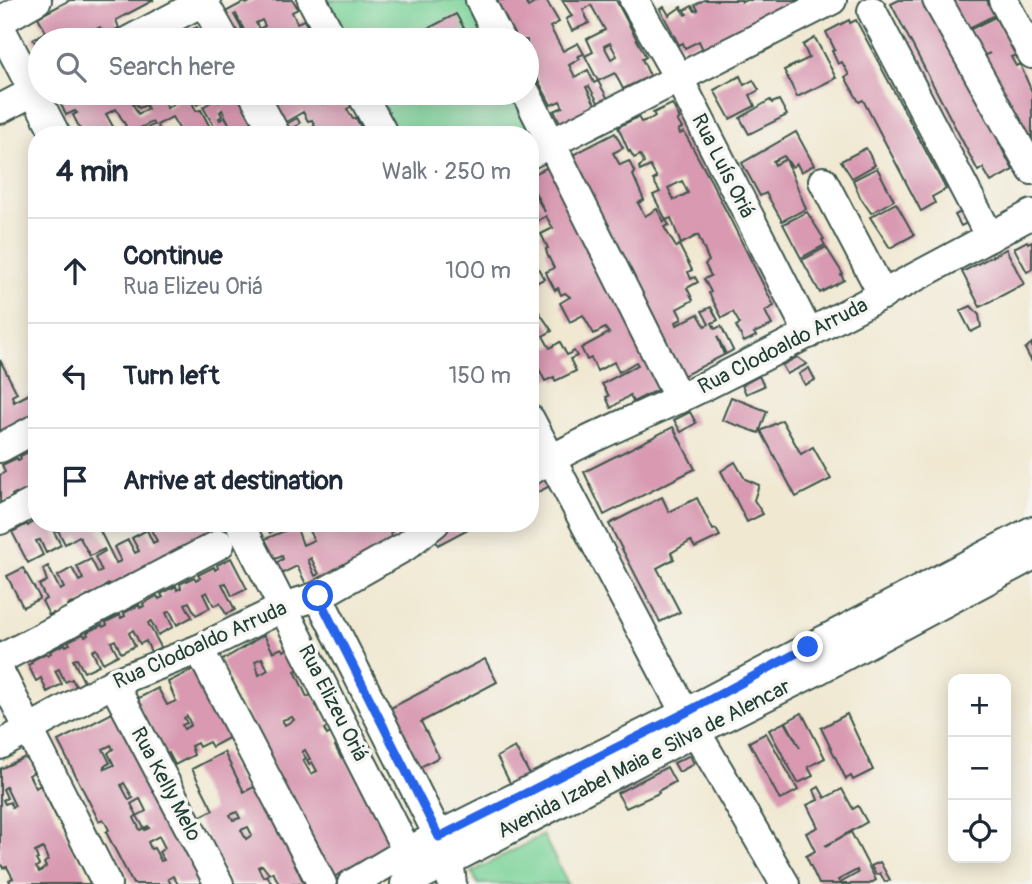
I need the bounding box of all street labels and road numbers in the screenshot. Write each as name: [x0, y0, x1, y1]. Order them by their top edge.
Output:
street label: Rua Luís Oriá: [685, 109, 761, 223]
street label: Rua Clodoaldo Arruda: [693, 291, 873, 401]
street label: Rua Clodoaldo Arruda: [109, 595, 291, 695]
street label: Rua Elizeu Oriá: [292, 640, 374, 766]
street label: Avenida Izabel Maia e Silva de Alencar: [493, 673, 795, 845]
street label: Rua Kelly Melo: [125, 722, 207, 846]

